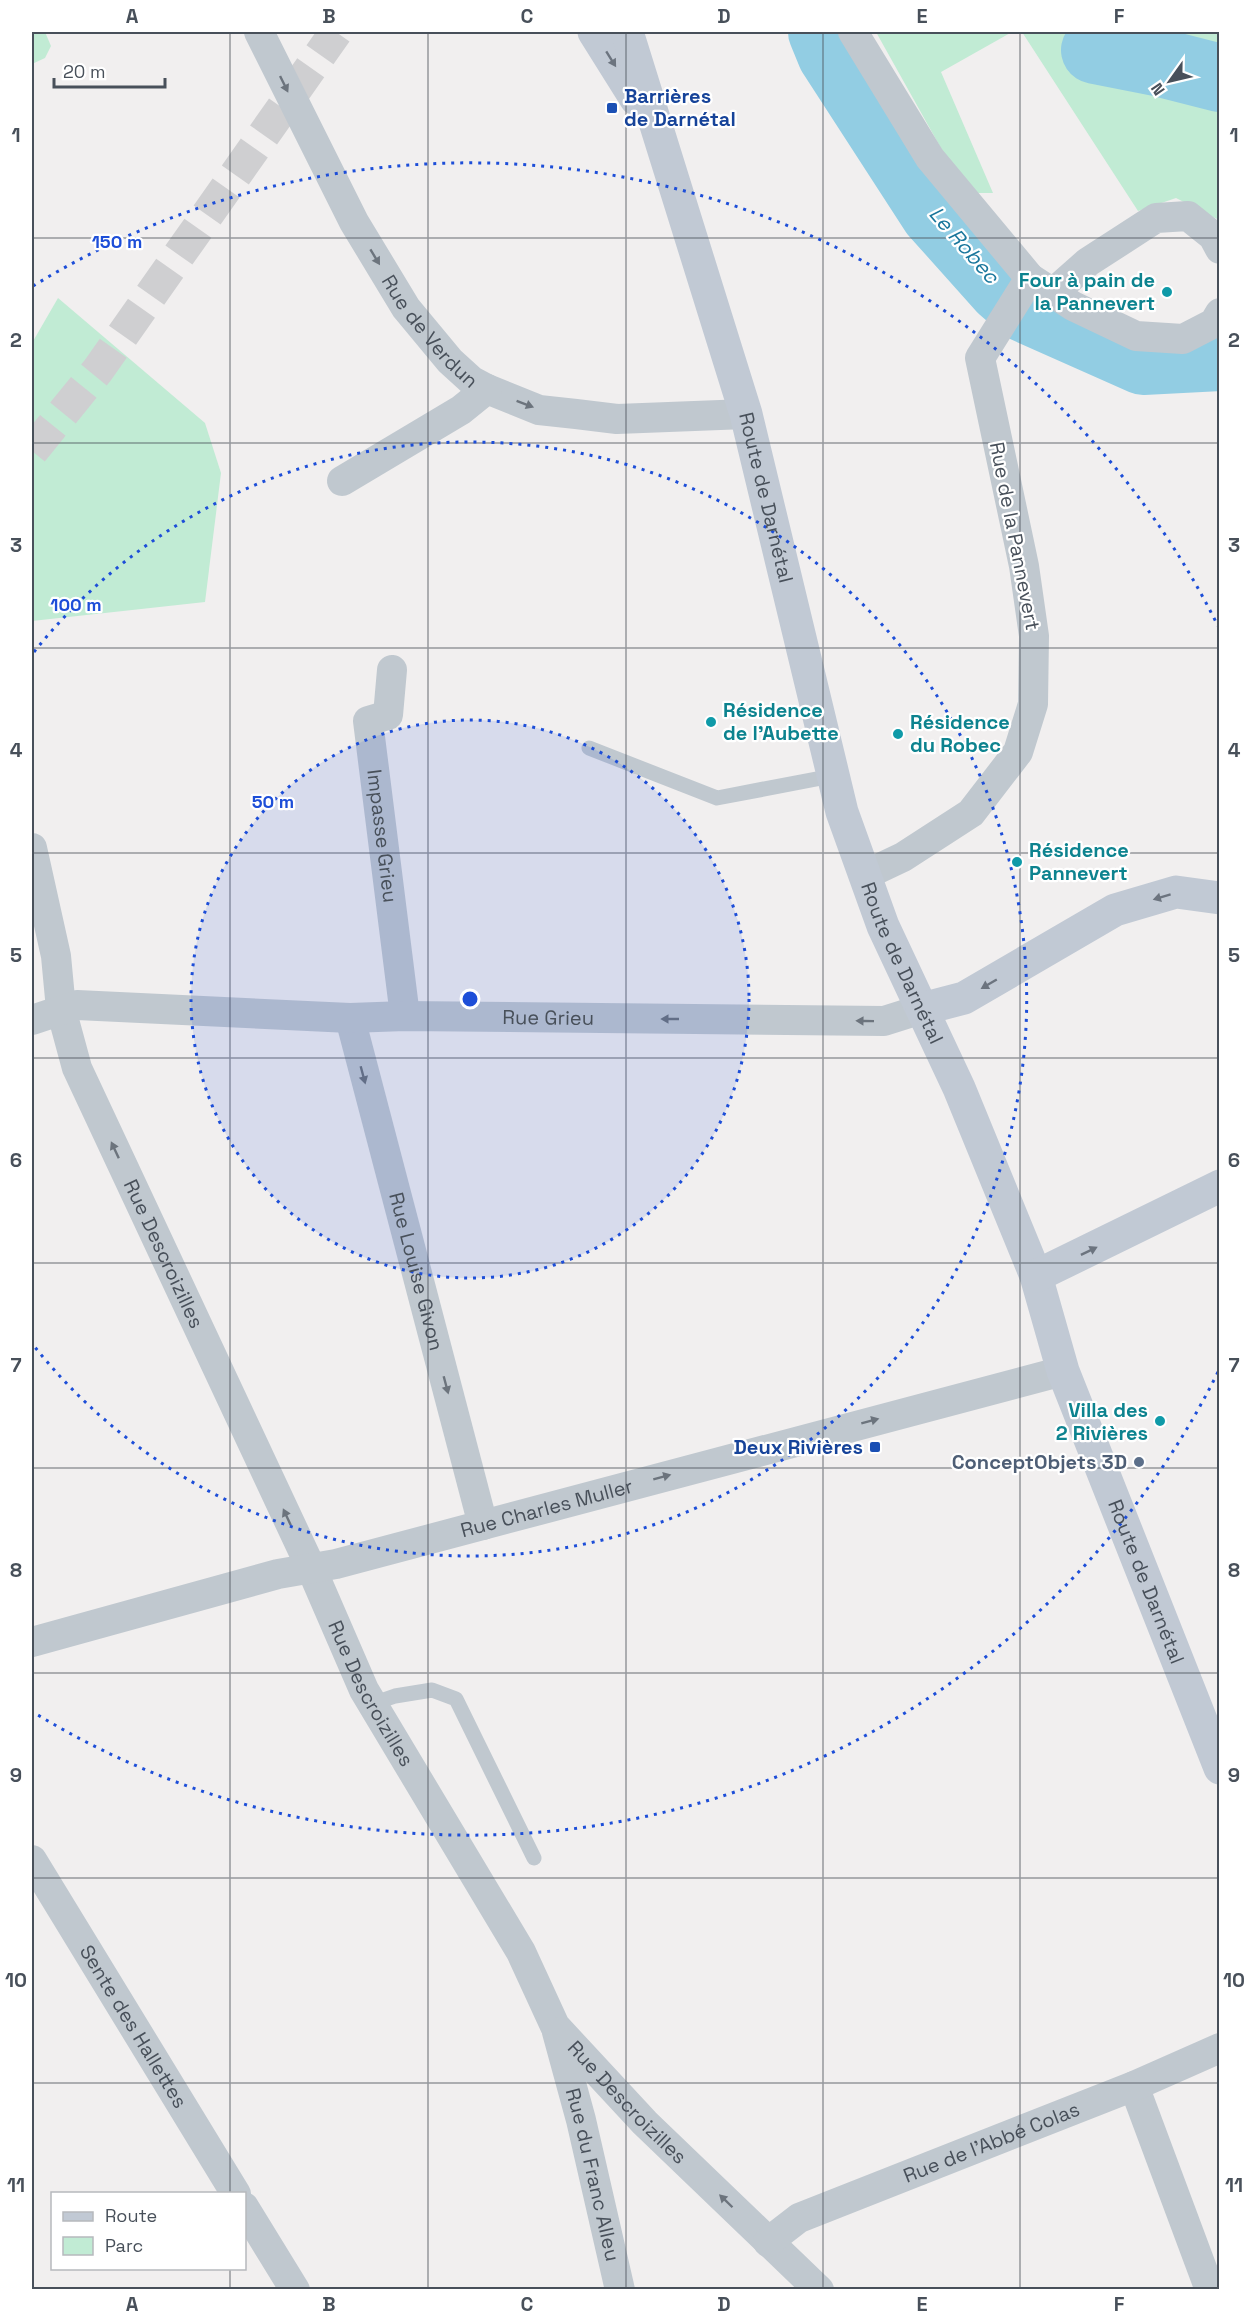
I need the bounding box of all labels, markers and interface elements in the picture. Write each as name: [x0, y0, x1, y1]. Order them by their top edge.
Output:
text: A: [126, 3, 139, 29]
text: B: [322, 3, 336, 29]
text: C: [521, 3, 534, 29]
text: D: [717, 3, 731, 29]
text: E: [916, 3, 928, 29]
text: F: [1114, 3, 1125, 29]
scale bar: [54, 51, 165, 89]
one-way arrow: [605, 51, 616, 67]
north arrow: [1140, 51, 1200, 111]
text: 20 m: [63, 60, 106, 83]
one-way arrow: [280, 76, 289, 93]
text: N: [1146, 79, 1170, 99]
place label: Barrières de Darnétal: [624, 83, 736, 132]
marker: Barrières de Darnétal: [605, 101, 619, 115]
text: 1: [11, 122, 21, 148]
text: 1: [1229, 122, 1239, 148]
water label: Le Robec: [923, 200, 1006, 290]
text: 150 m: [92, 230, 142, 253]
one-way arrow: [369, 249, 380, 265]
place label: Four à pain de la Pannevert: [1019, 267, 1155, 316]
street label: Rue de Verdun: [376, 270, 484, 393]
marker: Four à pain de la Pannevert: [1160, 285, 1174, 299]
text: 2: [10, 327, 22, 353]
text: 2: [1228, 327, 1240, 353]
one-way arrow: [516, 399, 534, 409]
street label: Route de Darnétal: [733, 410, 799, 585]
street label: Rue de la Pannevert: [984, 440, 1046, 632]
text: 3: [10, 532, 22, 558]
text: 3: [1228, 532, 1240, 558]
text: 100 m: [50, 593, 102, 616]
place label: Résidence de l'Aubette: [723, 697, 839, 746]
place label: Résidence du Robec: [910, 709, 1010, 758]
marker: Résidence de l'Aubette: [704, 715, 718, 729]
marker: Résidence du Robec: [891, 727, 905, 741]
text: 4: [10, 737, 23, 763]
text: 4: [1228, 737, 1241, 763]
street label: Impasse Grieu: [361, 768, 404, 904]
text: 50 m: [252, 790, 294, 813]
place label: Résidence Pannevert: [1029, 837, 1129, 886]
marker: Résidence Pannevert: [1010, 855, 1024, 869]
street label: Route de Darnétal: [855, 878, 949, 1048]
one-way arrow: [1153, 893, 1171, 902]
text: 5: [10, 942, 22, 968]
text: 5: [1228, 942, 1240, 968]
one-way arrow: [981, 978, 997, 989]
centre of rings: [460, 989, 480, 1009]
street label: Rue Grieu: [502, 1004, 594, 1031]
one-way arrow: [661, 1014, 680, 1024]
one-way arrow: [856, 1016, 875, 1026]
one-way arrow: [359, 1066, 369, 1084]
one-way arrow: [111, 1141, 120, 1158]
text: 6: [10, 1147, 22, 1173]
text: 6: [1228, 1147, 1240, 1173]
street label: Rue Descroizilles: [118, 1175, 210, 1332]
street label: Rue Louise Givon: [383, 1189, 450, 1354]
one-way arrow: [1080, 1246, 1097, 1256]
text: 7: [10, 1352, 22, 1378]
text: 7: [1228, 1352, 1240, 1378]
one-way arrow: [442, 1376, 452, 1394]
place label: Villa des 2 Rivières: [1056, 1397, 1148, 1446]
marker: Villa des 2 Rivières: [1153, 1414, 1167, 1428]
one-way arrow: [861, 1416, 879, 1426]
place label: Deux Rivières: [734, 1434, 863, 1460]
marker: Deux Rivières: [868, 1440, 882, 1454]
place label: ConceptObjets 3D: [952, 1449, 1127, 1475]
marker: ConceptObjets 3D: [1132, 1455, 1146, 1469]
one-way arrow: [652, 1472, 671, 1482]
street label: Rue Charles Muller: [458, 1473, 636, 1543]
street label: Route de Darnétal: [1102, 1496, 1190, 1668]
one-way arrow: [282, 1508, 291, 1525]
text: 8: [10, 1557, 22, 1583]
text: 8: [1228, 1557, 1240, 1583]
street label: Rue Descroizilles: [322, 1616, 420, 1771]
text: 9: [10, 1762, 22, 1788]
text: 9: [1228, 1762, 1240, 1788]
street label: Sente des Hallettes: [74, 1940, 193, 2113]
text: 10: [5, 1967, 27, 1993]
text: 10: [1223, 1967, 1245, 1993]
street label: Rue Descroizilles: [562, 2035, 693, 2169]
street label: Rue du Franc Alleu: [560, 2085, 626, 2264]
street label: Rue de l'Abbé Colas: [899, 2096, 1083, 2189]
text: 11: [7, 2172, 25, 2198]
text: 11: [1225, 2172, 1243, 2198]
legend: [51, 2192, 246, 2270]
one-way arrow: [718, 2194, 733, 2208]
text: Route: [105, 2204, 157, 2227]
text: Parc: [105, 2234, 143, 2257]
text: A: [126, 2291, 139, 2317]
text: B: [322, 2291, 336, 2317]
text: C: [521, 2291, 534, 2317]
text: D: [717, 2291, 731, 2317]
text: E: [916, 2291, 928, 2317]
text: F: [1114, 2291, 1125, 2317]

